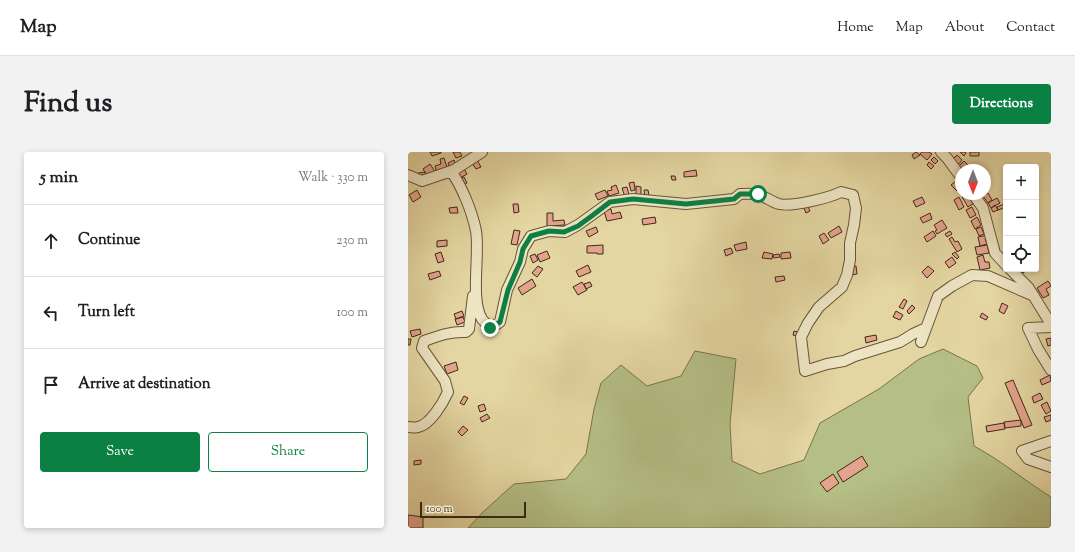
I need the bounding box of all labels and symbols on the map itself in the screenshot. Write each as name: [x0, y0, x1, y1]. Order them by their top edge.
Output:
north arrow: [955, 164, 991, 200]
route start: [749, 185, 767, 203]
route end: [481, 319, 499, 337]
scale bar: [420, 500, 526, 519]

